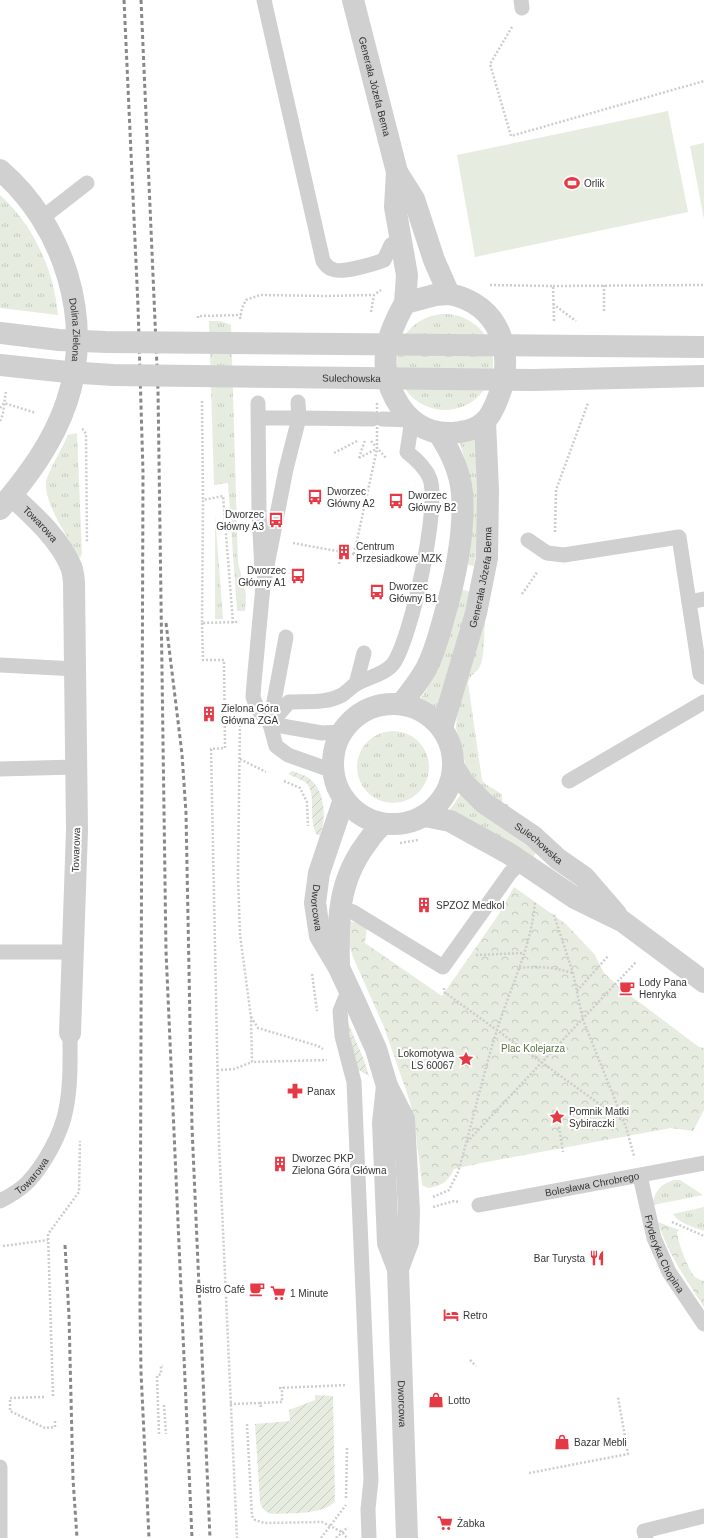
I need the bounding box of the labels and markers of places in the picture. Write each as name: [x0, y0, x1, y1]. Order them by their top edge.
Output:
sports icon: Orlik: [563, 174, 581, 192]
place label: Orlik: [584, 178, 606, 189]
place label: Dworzec Główny A2: [327, 486, 375, 509]
bus stop icon: Dworzec Główny A2: [306, 488, 324, 506]
place label: Dworzec Główny B2: [408, 490, 457, 513]
bus stop icon: Dworzec Główny B2: [387, 492, 405, 510]
place label: Dworzec Główny A3: [216, 509, 264, 532]
bus stop icon: Dworzec Główny A3: [267, 511, 285, 529]
place label: Centrum Przesiadkowe MZK: [356, 541, 442, 564]
building icon: Centrum Przesiadkowe MZK: [335, 543, 353, 561]
place label: Dworzec Główny A1: [238, 565, 286, 588]
bus stop icon: Dworzec Główny A1: [289, 567, 307, 585]
place label: Dworzec Główny B1: [389, 581, 438, 604]
bus stop icon: Dworzec Główny B1: [368, 583, 386, 601]
place label: Zielona Góra Główna ZGA: [221, 703, 279, 726]
building icon: Zielona Góra Główna ZGA: [200, 705, 218, 723]
building icon: SPZOZ Medkol: [415, 896, 433, 914]
place label: SPZOZ Medkol: [436, 900, 504, 911]
place label: Lody Pana Henryka: [639, 977, 687, 1000]
cafe icon: Lody Pana Henryka: [618, 979, 636, 997]
place label: Lokomotywa LS 60067: [398, 1048, 454, 1071]
place icon: Lokomotywa LS 60067: [457, 1050, 475, 1068]
pharmacy icon: Panax: [286, 1082, 304, 1100]
place label: Panax: [307, 1086, 335, 1097]
place label: Pomnik Matki Sybiraczki: [569, 1106, 629, 1129]
place icon: Pomnik Matki Sybiraczki: [548, 1108, 566, 1126]
place label: Dworzec PKP Zielona Góra Główna: [292, 1153, 387, 1176]
building icon: Dworzec PKP Zielona Góra Główna: [271, 1155, 289, 1173]
restaurant icon: Bar Turysta: [588, 1249, 606, 1267]
place label: Bar Turysta: [534, 1253, 585, 1264]
cafe icon: Bistro Café: [248, 1280, 266, 1298]
place label: Bistro Café: [196, 1284, 245, 1295]
supermarket icon: 1 Minute: [269, 1284, 287, 1302]
place label: 1 Minute: [290, 1288, 329, 1299]
hotel icon: Retro: [442, 1306, 460, 1324]
place label: Retro: [463, 1310, 488, 1321]
shop icon: Lotto: [427, 1391, 445, 1409]
place label: Lotto: [448, 1395, 471, 1406]
shop icon: Bazar Mebli: [553, 1433, 571, 1451]
place label: Bazar Mebli: [574, 1437, 627, 1448]
supermarket icon: Żabka: [436, 1514, 454, 1532]
place label: Żabka: [457, 1517, 485, 1529]

